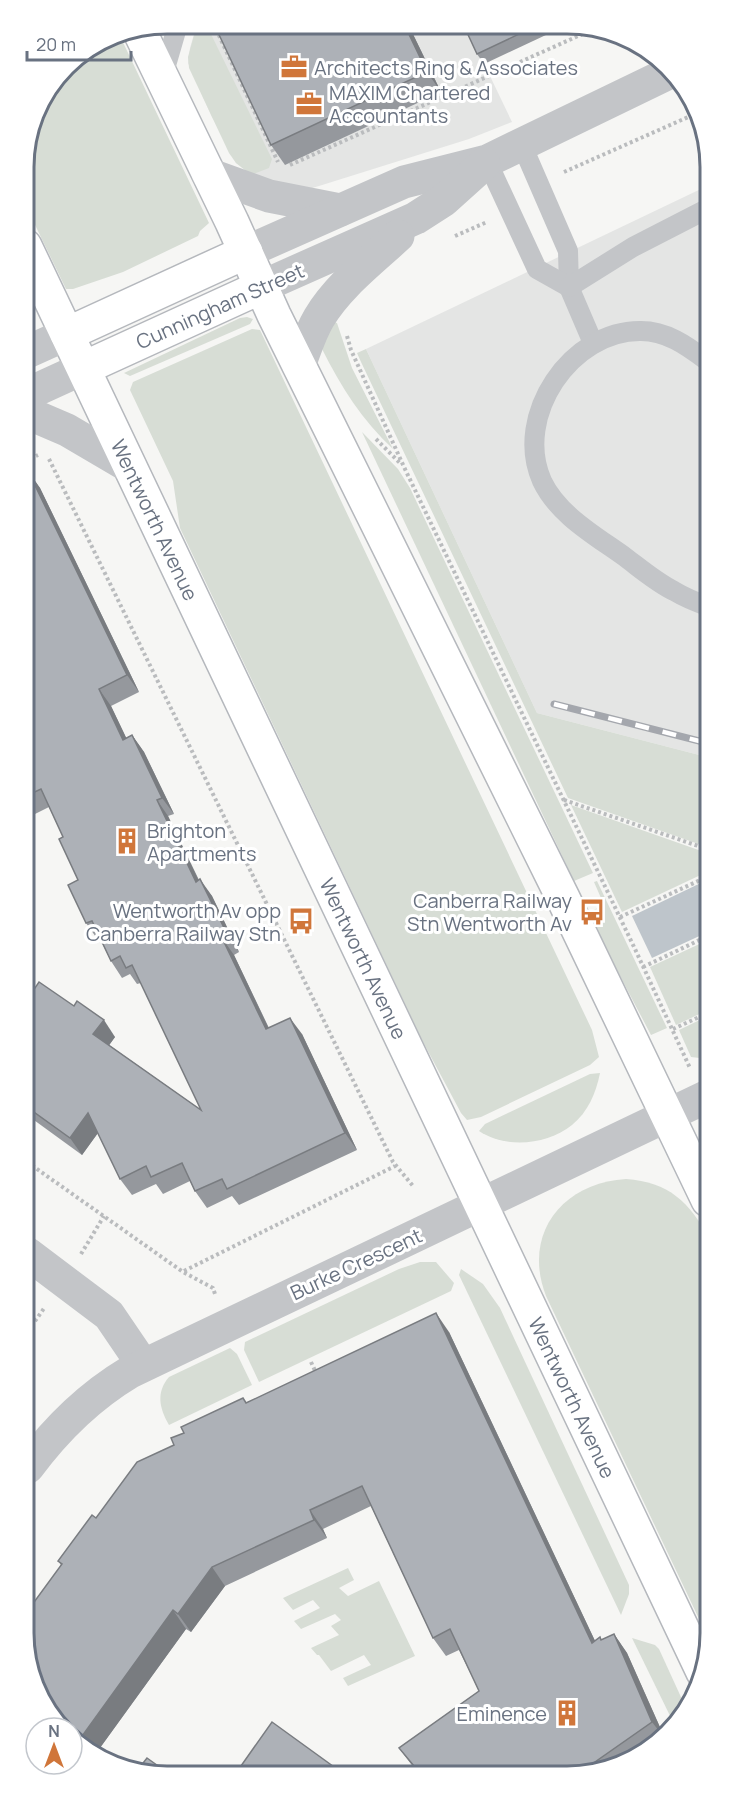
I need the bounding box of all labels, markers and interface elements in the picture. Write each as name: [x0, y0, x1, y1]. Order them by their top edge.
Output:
scale bar: [27, 24, 130, 62]
text: 20 m: [36, 32, 76, 56]
office icon: Architects Ring & Associates: [279, 52, 309, 82]
place label: Architects Ring & Associates: [314, 54, 578, 81]
place label: MAXIM Chartered Accountants: [329, 79, 490, 129]
office icon: MAXIM Chartered Accountants: [294, 89, 324, 119]
street label: Cunningham Street: [132, 257, 308, 355]
street label: Wentworth Avenue: [105, 435, 205, 605]
place label: Brighton Apartments: [147, 817, 257, 867]
building icon: Brighton Apartments: [112, 826, 142, 856]
street label: Wentworth Avenue: [314, 874, 414, 1043]
place label: Canberra Railway Stn Wentworth Av: [407, 887, 572, 937]
place label: Wentworth Av opp Canberra Railway Stn: [86, 897, 281, 947]
bus stop icon: Canberra Railway Stn Wentworth Av: [577, 897, 607, 927]
bus stop icon: Wentworth Av opp Canberra Railway Stn: [286, 906, 316, 936]
street label: Burke Crescent: [286, 1222, 426, 1306]
street label: Wentworth Avenue: [523, 1313, 622, 1482]
building icon: Eminence: [552, 1698, 582, 1728]
place label: Eminence: [456, 1700, 547, 1727]
north arrow: [24, 1716, 84, 1776]
text: N: [48, 1720, 60, 1742]

